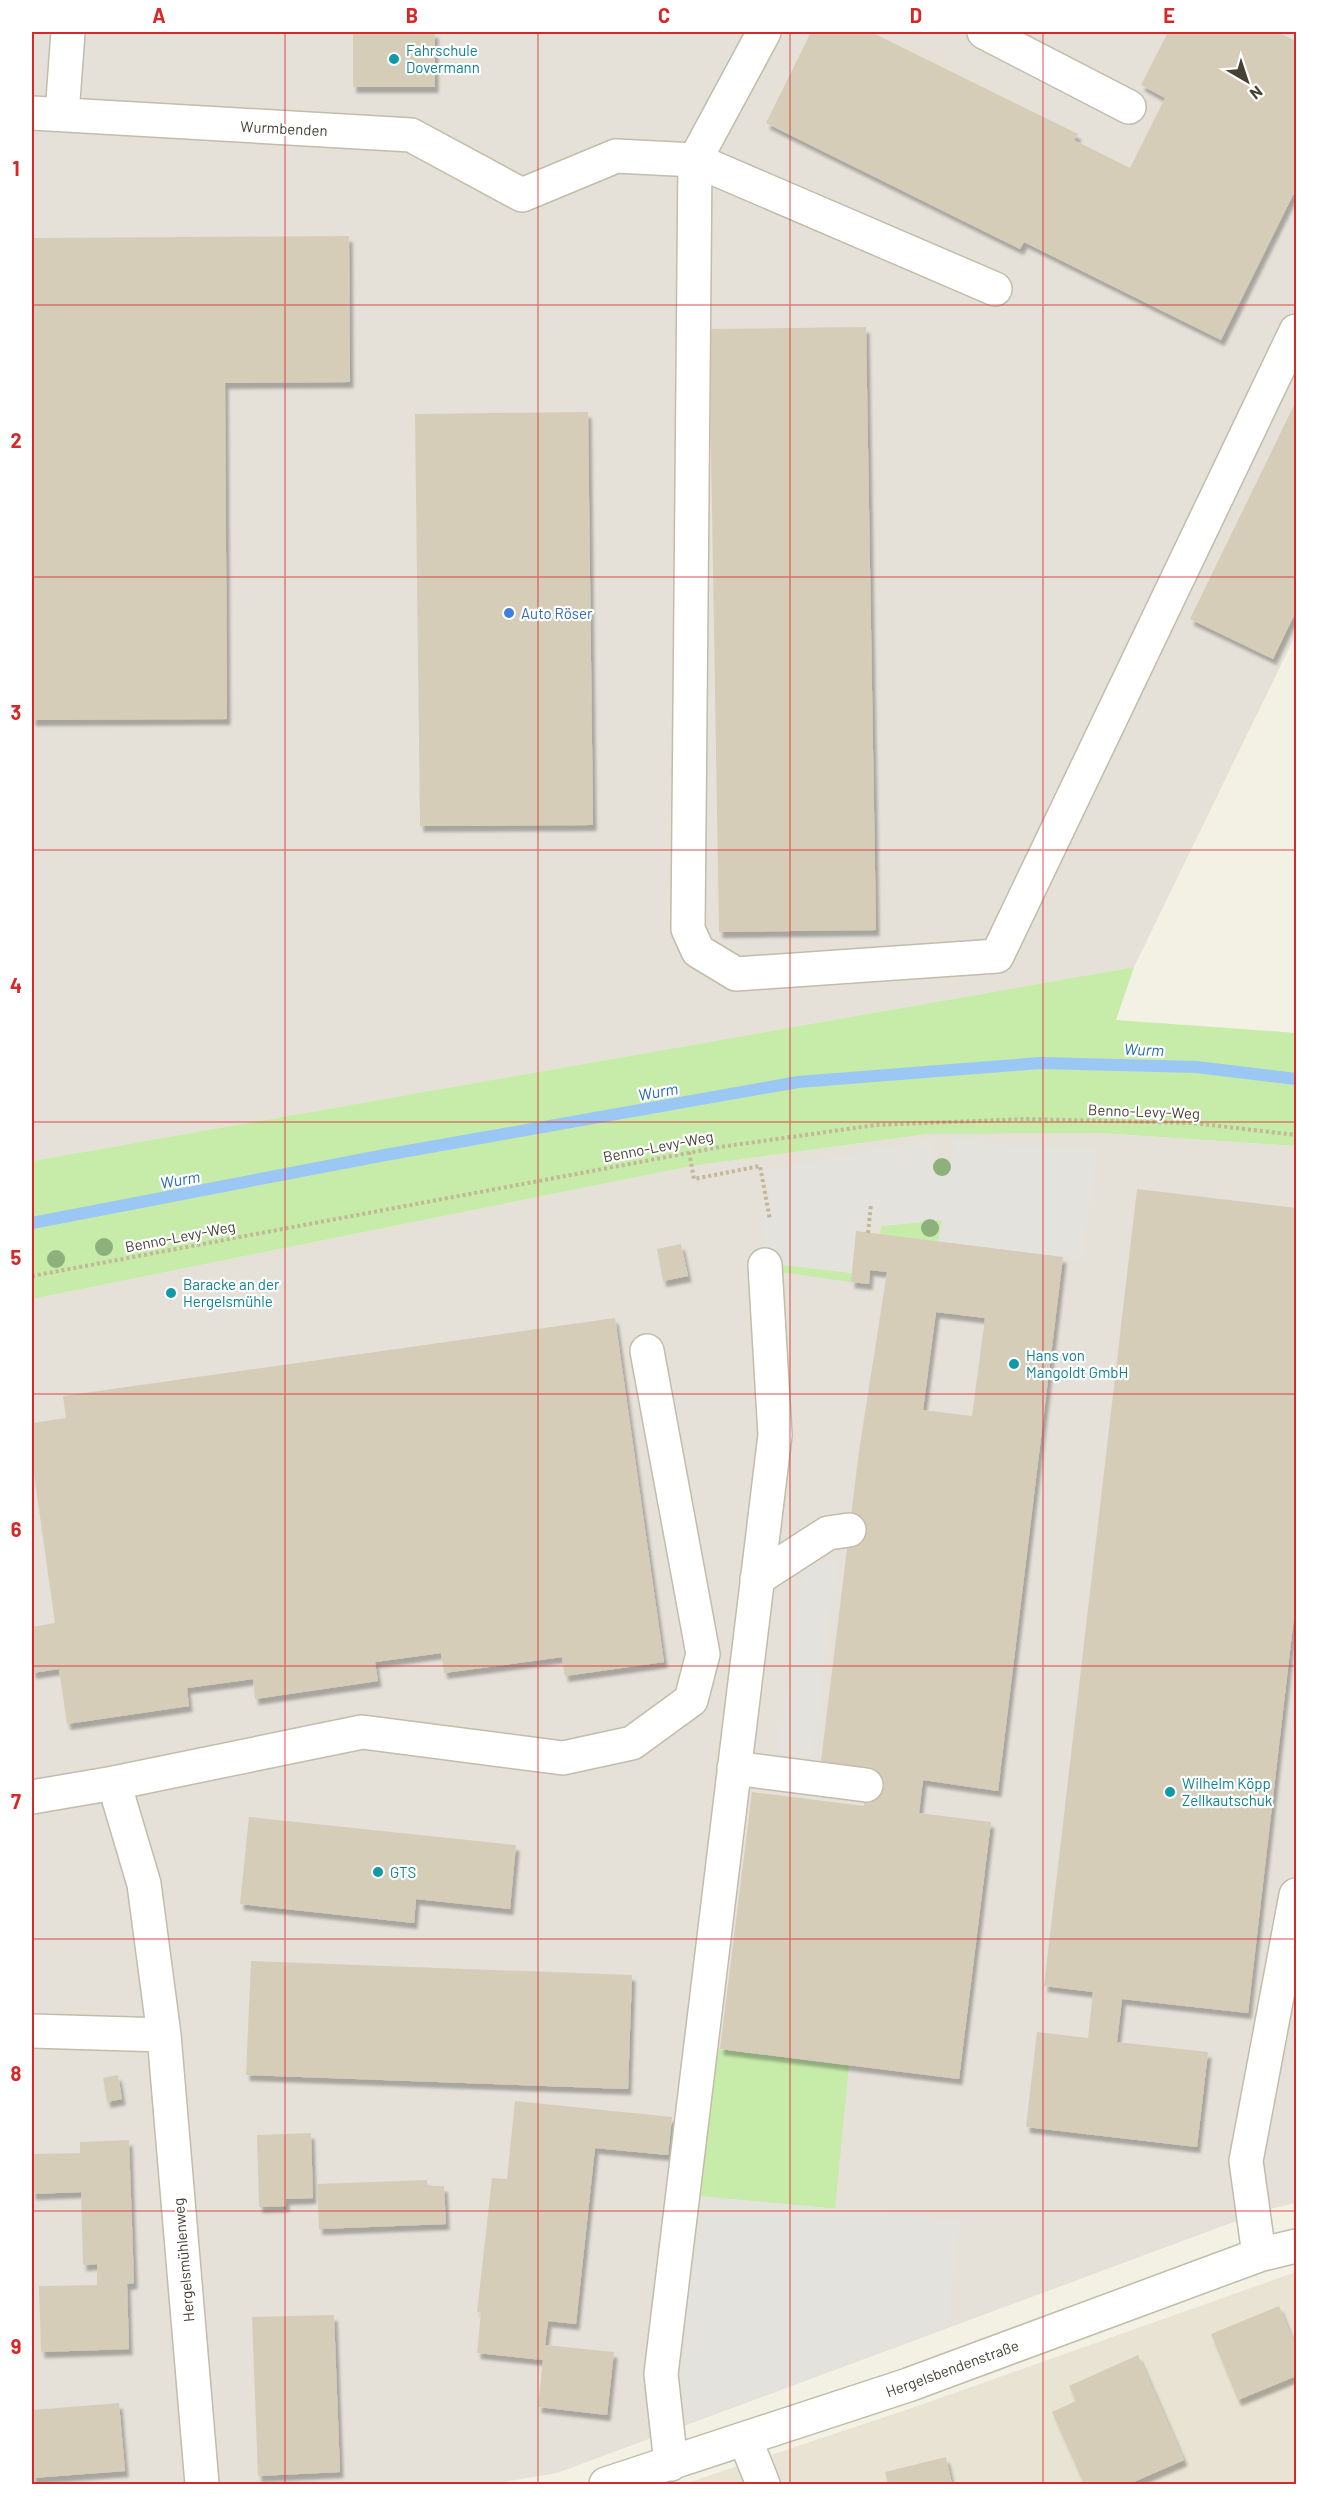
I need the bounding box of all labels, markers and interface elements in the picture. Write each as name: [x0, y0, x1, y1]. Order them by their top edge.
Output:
text: A: [152, 3, 166, 27]
text: B: [406, 3, 418, 27]
text: C: [658, 3, 670, 27]
text: D: [910, 3, 922, 27]
text: E: [1163, 3, 1175, 27]
place label: Fahrschule Dovermann: [406, 41, 480, 76]
north arrow: [1217, 51, 1277, 111]
marker: Fahrschule Dovermann: [387, 52, 401, 66]
text: N: [1247, 82, 1267, 104]
street label: Wurmbenden: [240, 117, 328, 139]
text: 1: [12, 156, 20, 180]
text: 2: [10, 428, 22, 452]
place label: Auto Röser: [521, 604, 593, 622]
marker: Auto Röser: [502, 606, 516, 620]
text: 3: [11, 700, 21, 724]
text: 4: [10, 973, 22, 997]
water label: Wurm: [1124, 1039, 1165, 1059]
water label: Wurm: [637, 1078, 680, 1104]
street label: Benno-Levy-Weg: [1088, 1100, 1200, 1122]
street label: Benno-Levy-Weg: [601, 1126, 715, 1166]
water label: Wurm: [159, 1166, 202, 1192]
street label: Benno-Levy-Weg: [123, 1216, 237, 1256]
text: 5: [11, 1245, 22, 1269]
place label: Baracke an der Hergelsmühle: [183, 1275, 280, 1310]
marker: Baracke an der Hergelsmühle: [164, 1286, 178, 1300]
place label: Hans von Mangoldt GmbH: [1026, 1346, 1128, 1381]
marker: Hans von Mangoldt GmbH: [1007, 1357, 1021, 1371]
text: 6: [11, 1517, 22, 1541]
place label: Wilhelm Köpp Zellkautschuk: [1182, 1774, 1273, 1809]
marker: Wilhelm Köpp Zellkautschuk: [1163, 1785, 1177, 1799]
text: 7: [11, 1789, 21, 1813]
place label: GTS: [390, 1863, 416, 1881]
marker: GTS: [371, 1865, 385, 1879]
text: 8: [11, 2061, 22, 2085]
street label: Hergelsmühlenweg: [169, 2197, 197, 2323]
text: 9: [11, 2334, 21, 2358]
street label: Hergelsbendenstraße: [883, 2336, 1021, 2400]

